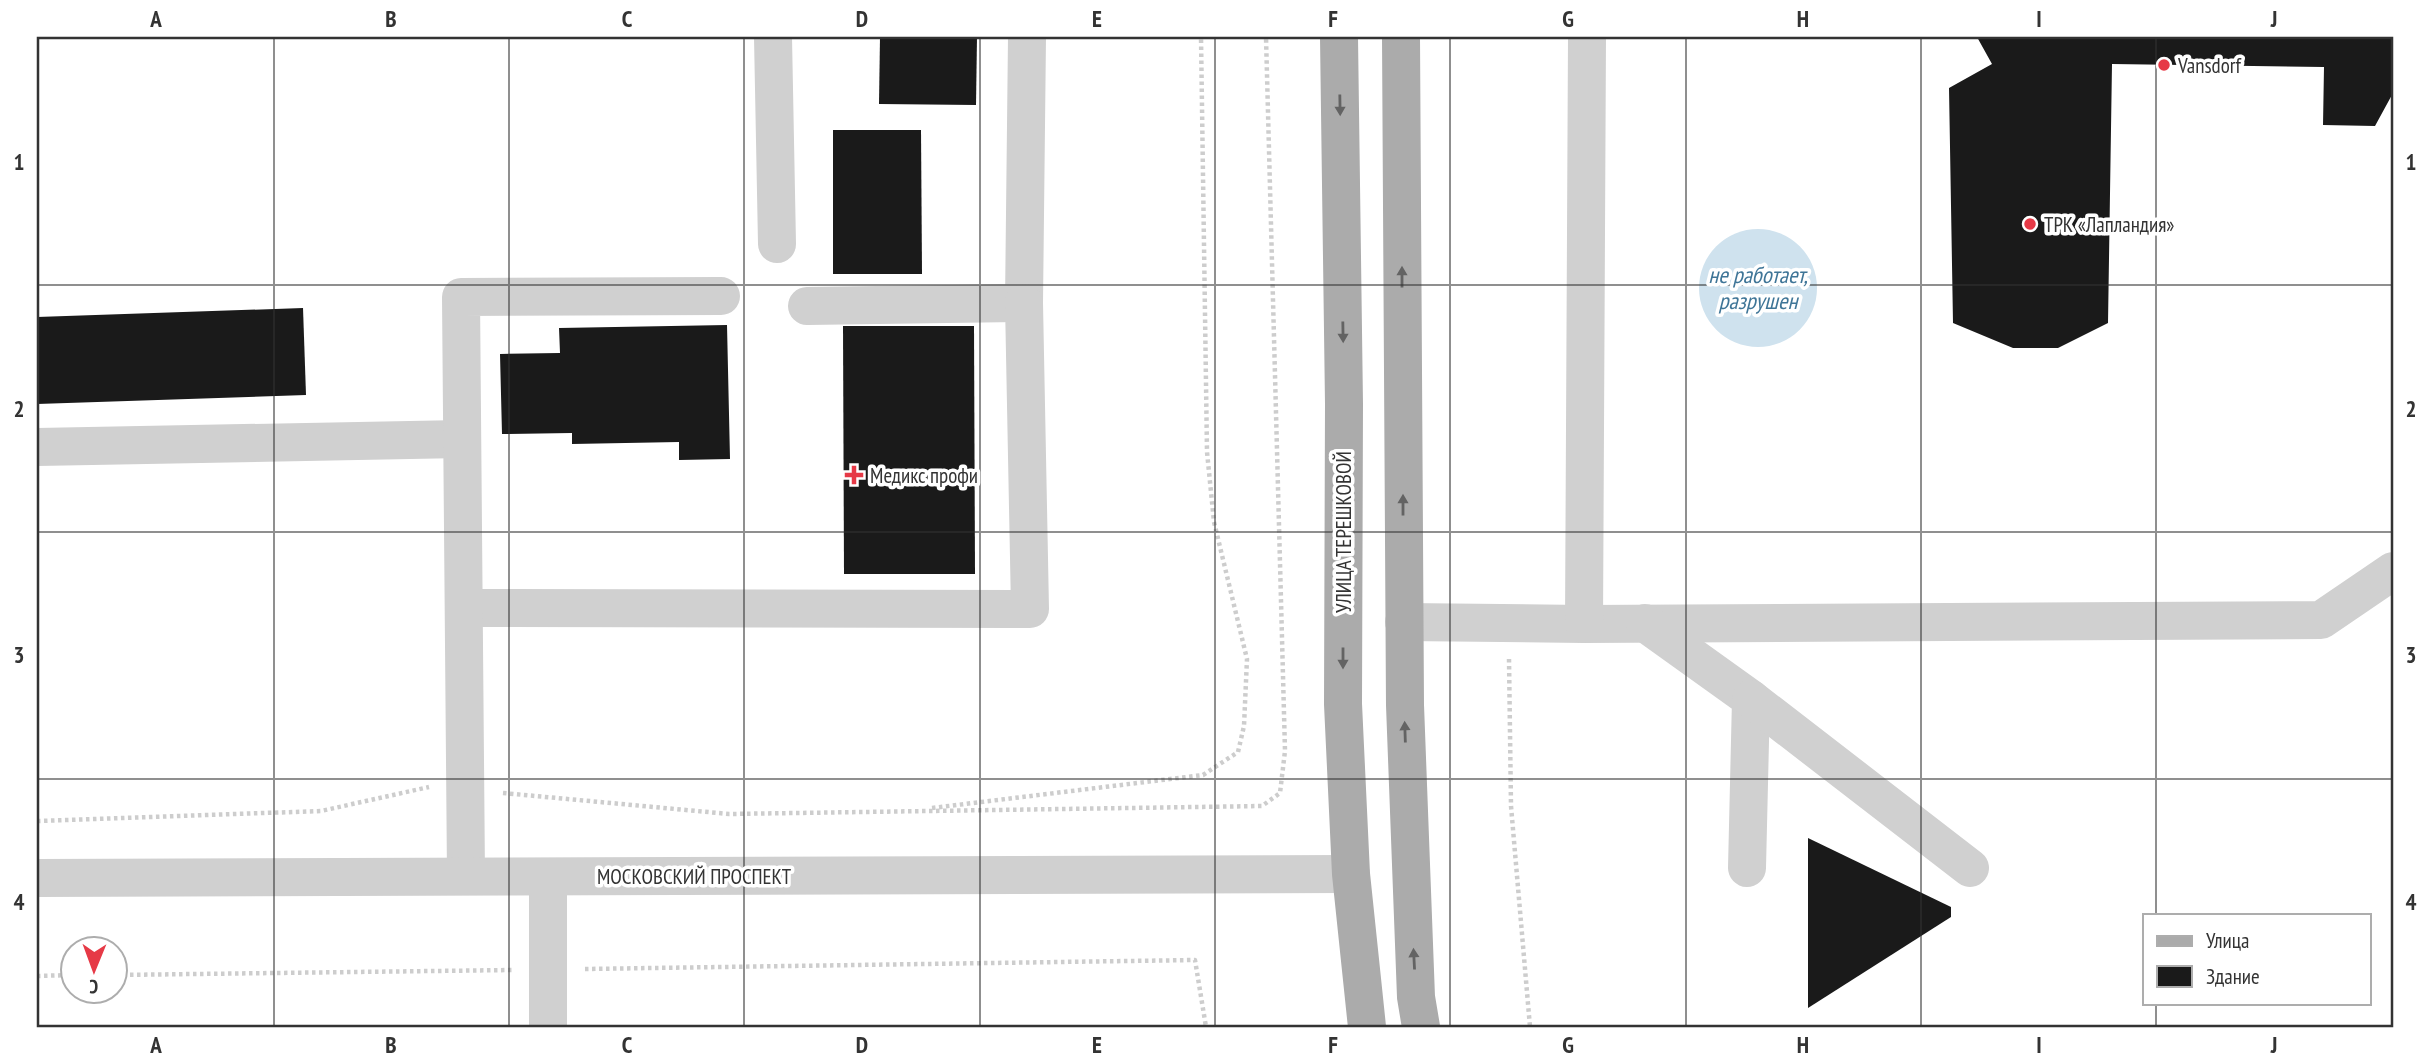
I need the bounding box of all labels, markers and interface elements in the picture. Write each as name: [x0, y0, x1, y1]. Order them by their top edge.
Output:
text: A: [149, 4, 162, 33]
text: B: [385, 4, 397, 33]
text: C: [622, 4, 633, 33]
text: D: [856, 4, 868, 33]
text: E: [1092, 4, 1102, 33]
text: F: [1328, 4, 1338, 33]
text: G: [1562, 4, 1574, 33]
text: H: [1797, 4, 1809, 33]
text: I: [2036, 4, 2042, 33]
text: J: [2270, 4, 2277, 33]
place label: Vansdorf: [2177, 52, 2241, 79]
marker: Vansdorf: [2156, 57, 2172, 73]
one-way arrow: [1334, 94, 1346, 116]
text: 1: [14, 147, 25, 176]
text: 1: [2406, 147, 2417, 176]
place label: ТРК «Лапландия»: [2044, 211, 2174, 238]
marker: ТРК «Лапландия»: [2022, 216, 2038, 232]
water label: не работает, разрушен: [1708, 260, 1808, 315]
one-way arrow: [1397, 266, 1408, 288]
one-way arrow: [1337, 322, 1348, 344]
text: 2: [14, 394, 25, 423]
text: 2: [2406, 394, 2417, 423]
street label: УЛИЦА ТЕРЕШКОВОЙ: [1330, 451, 1357, 613]
place label: Медикс профи: [870, 462, 978, 489]
marker: Медикс профи: [844, 465, 864, 485]
one-way arrow: [1397, 493, 1409, 515]
text: 3: [14, 640, 25, 669]
text: 3: [2406, 640, 2417, 669]
one-way arrow: [1337, 647, 1349, 669]
one-way arrow: [1400, 721, 1411, 743]
street label: МОСКОВСКИЙ ПРОСПЕКТ: [597, 863, 792, 890]
text: 4: [14, 887, 25, 916]
text: 4: [2406, 887, 2417, 916]
legend: [2143, 914, 2370, 1004]
text: Улица: [2206, 927, 2249, 954]
north arrow: [60, 934, 130, 1004]
one-way arrow: [1409, 948, 1420, 970]
text: Здание: [2206, 963, 2260, 990]
text: С: [89, 975, 98, 999]
text: A: [149, 1030, 162, 1059]
text: B: [385, 1030, 397, 1059]
text: C: [622, 1030, 633, 1059]
text: D: [856, 1030, 868, 1059]
text: E: [1092, 1030, 1102, 1059]
text: F: [1328, 1030, 1338, 1059]
text: G: [1562, 1030, 1574, 1059]
text: H: [1797, 1030, 1809, 1059]
text: I: [2036, 1030, 2042, 1059]
text: J: [2270, 1030, 2277, 1059]

